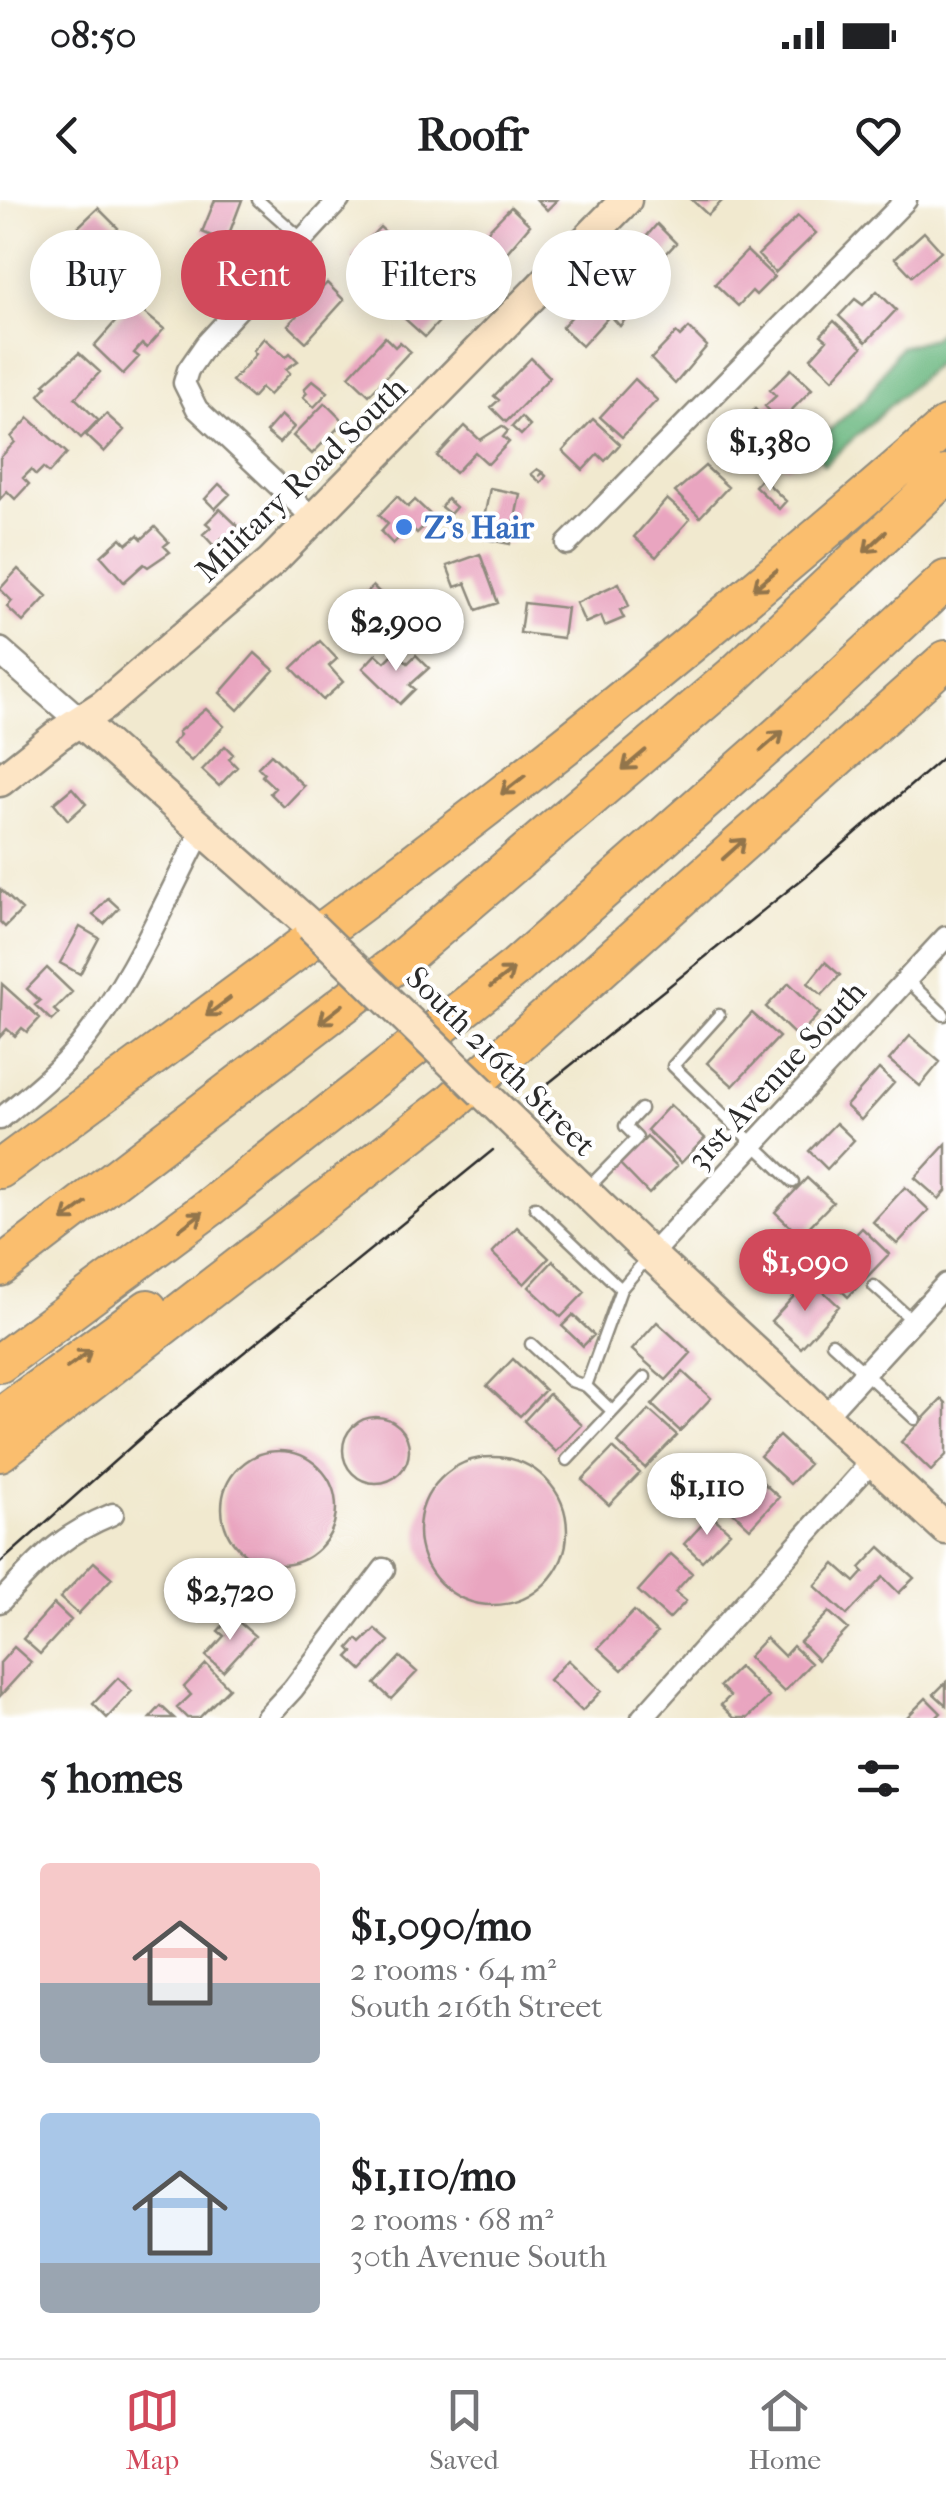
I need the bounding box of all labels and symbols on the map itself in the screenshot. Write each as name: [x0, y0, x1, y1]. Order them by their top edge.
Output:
street label: Military Road South: [188, 369, 414, 589]
pin: $1,380: [689, 409, 851, 494]
place label: Z's Hair: [424, 509, 535, 546]
marker: Z's Hair: [393, 516, 415, 538]
one-way arrow: [863, 530, 888, 553]
one-way arrow: [753, 569, 779, 591]
pin: $2,900: [315, 589, 477, 674]
one-way arrow: [759, 730, 785, 752]
one-way arrow: [622, 749, 648, 771]
one-way arrow: [500, 774, 527, 795]
one-way arrow: [720, 838, 746, 860]
street label: South 216th Street: [398, 959, 603, 1164]
one-way arrow: [488, 968, 515, 989]
street label: 31st Avenue South: [679, 973, 873, 1177]
one-way arrow: [205, 996, 232, 1017]
one-way arrow: [319, 1003, 345, 1025]
one-way arrow: [61, 1202, 88, 1223]
one-way arrow: [177, 1211, 204, 1232]
pin: $1,090: [724, 1229, 886, 1314]
one-way arrow: [65, 1349, 92, 1370]
pin: $1,110: [626, 1453, 788, 1538]
pin: $2,720: [149, 1558, 311, 1643]

